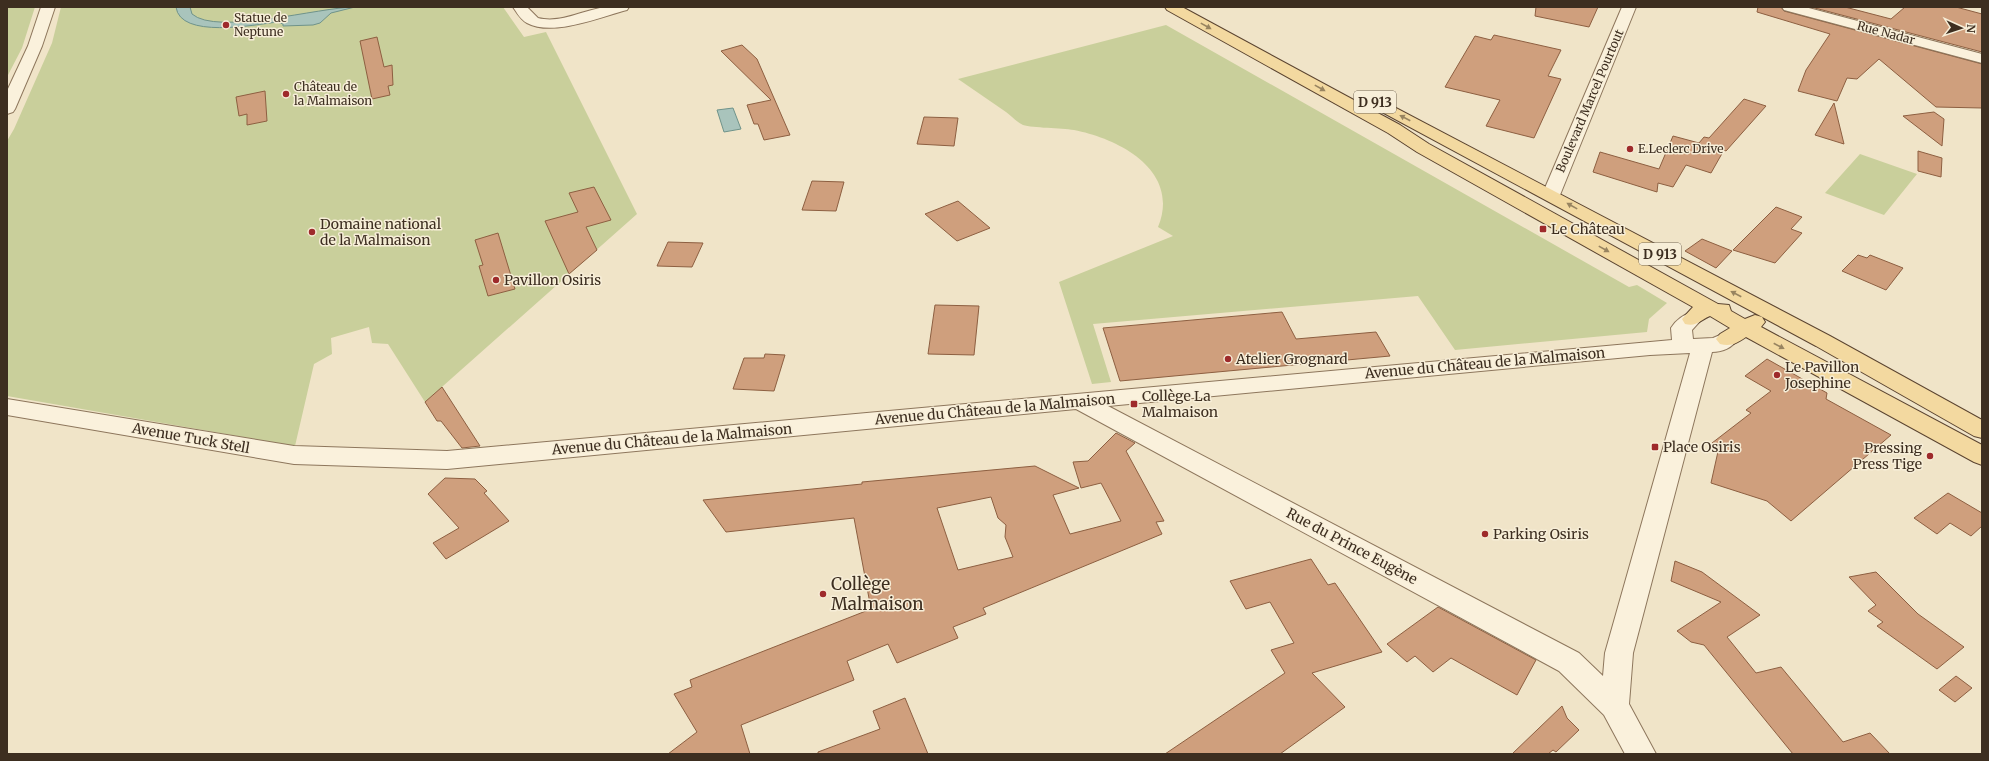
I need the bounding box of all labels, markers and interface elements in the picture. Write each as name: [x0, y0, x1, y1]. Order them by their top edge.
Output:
north arrow: [1941, 8, 1981, 48]
place label: Statue de Neptune: [234, 10, 287, 39]
street label: Rue Nadar: [1855, 18, 1917, 48]
marker: Statue de Neptune: [221, 20, 231, 30]
one-way arrow: [1200, 22, 1212, 29]
text: N: [1964, 24, 1978, 34]
street label: Boulevard Marcel Pourtout: [1553, 27, 1627, 175]
place label: Château de la Malmaison: [294, 79, 372, 108]
one-way arrow: [1314, 85, 1326, 92]
marker: Château de la Malmaison: [281, 89, 291, 99]
road number: D 913: [1354, 91, 1396, 113]
one-way arrow: [1400, 115, 1411, 121]
place label: E.Leclerc Drive: [1638, 141, 1724, 156]
marker: E.Leclerc Drive: [1625, 144, 1635, 154]
one-way arrow: [1566, 203, 1578, 210]
place label: Domaine national de la Malmaison: [320, 215, 442, 249]
place label: Le Château: [1551, 220, 1625, 238]
marker: Le Château: [1538, 224, 1548, 234]
marker: Domaine national de la Malmaison: [307, 227, 317, 237]
road number: D 913: [1639, 243, 1681, 265]
one-way arrow: [1598, 246, 1609, 252]
place label: Pavillon Osiris: [504, 271, 601, 289]
marker: Pavillon Osiris: [491, 275, 501, 285]
one-way arrow: [1730, 291, 1741, 298]
one-way arrow: [1773, 342, 1785, 349]
street label: Avenue du Château de la Malmaison: [1363, 344, 1606, 383]
place label: Atelier Grognard: [1235, 350, 1348, 368]
marker: Atelier Grognard: [1223, 354, 1233, 364]
place label: Le Pavillon Josephine: [1784, 358, 1859, 392]
marker: Le Pavillon Josephine: [1772, 370, 1782, 380]
place label: Collège La Malmaison: [1142, 387, 1218, 421]
street label: Avenue du Château de la Malmaison: [873, 390, 1116, 429]
marker: Collège La Malmaison: [1129, 399, 1139, 409]
street label: Avenue Tuck Stell: [130, 419, 252, 457]
street label: Avenue du Château de la Malmaison: [550, 420, 793, 459]
place label: Place Osiris: [1663, 438, 1741, 456]
place label: Pressing Press Tige: [1853, 439, 1923, 473]
marker: Place Osiris: [1650, 442, 1660, 452]
marker: Pressing Press Tige: [1925, 451, 1935, 461]
street label: Rue du Prince Eugène: [1283, 504, 1421, 588]
place label: Parking Osiris: [1493, 525, 1589, 543]
marker: Parking Osiris: [1480, 529, 1490, 539]
place label: Collège Malmaison: [831, 573, 923, 615]
marker: Collège Malmaison: [818, 589, 828, 599]

